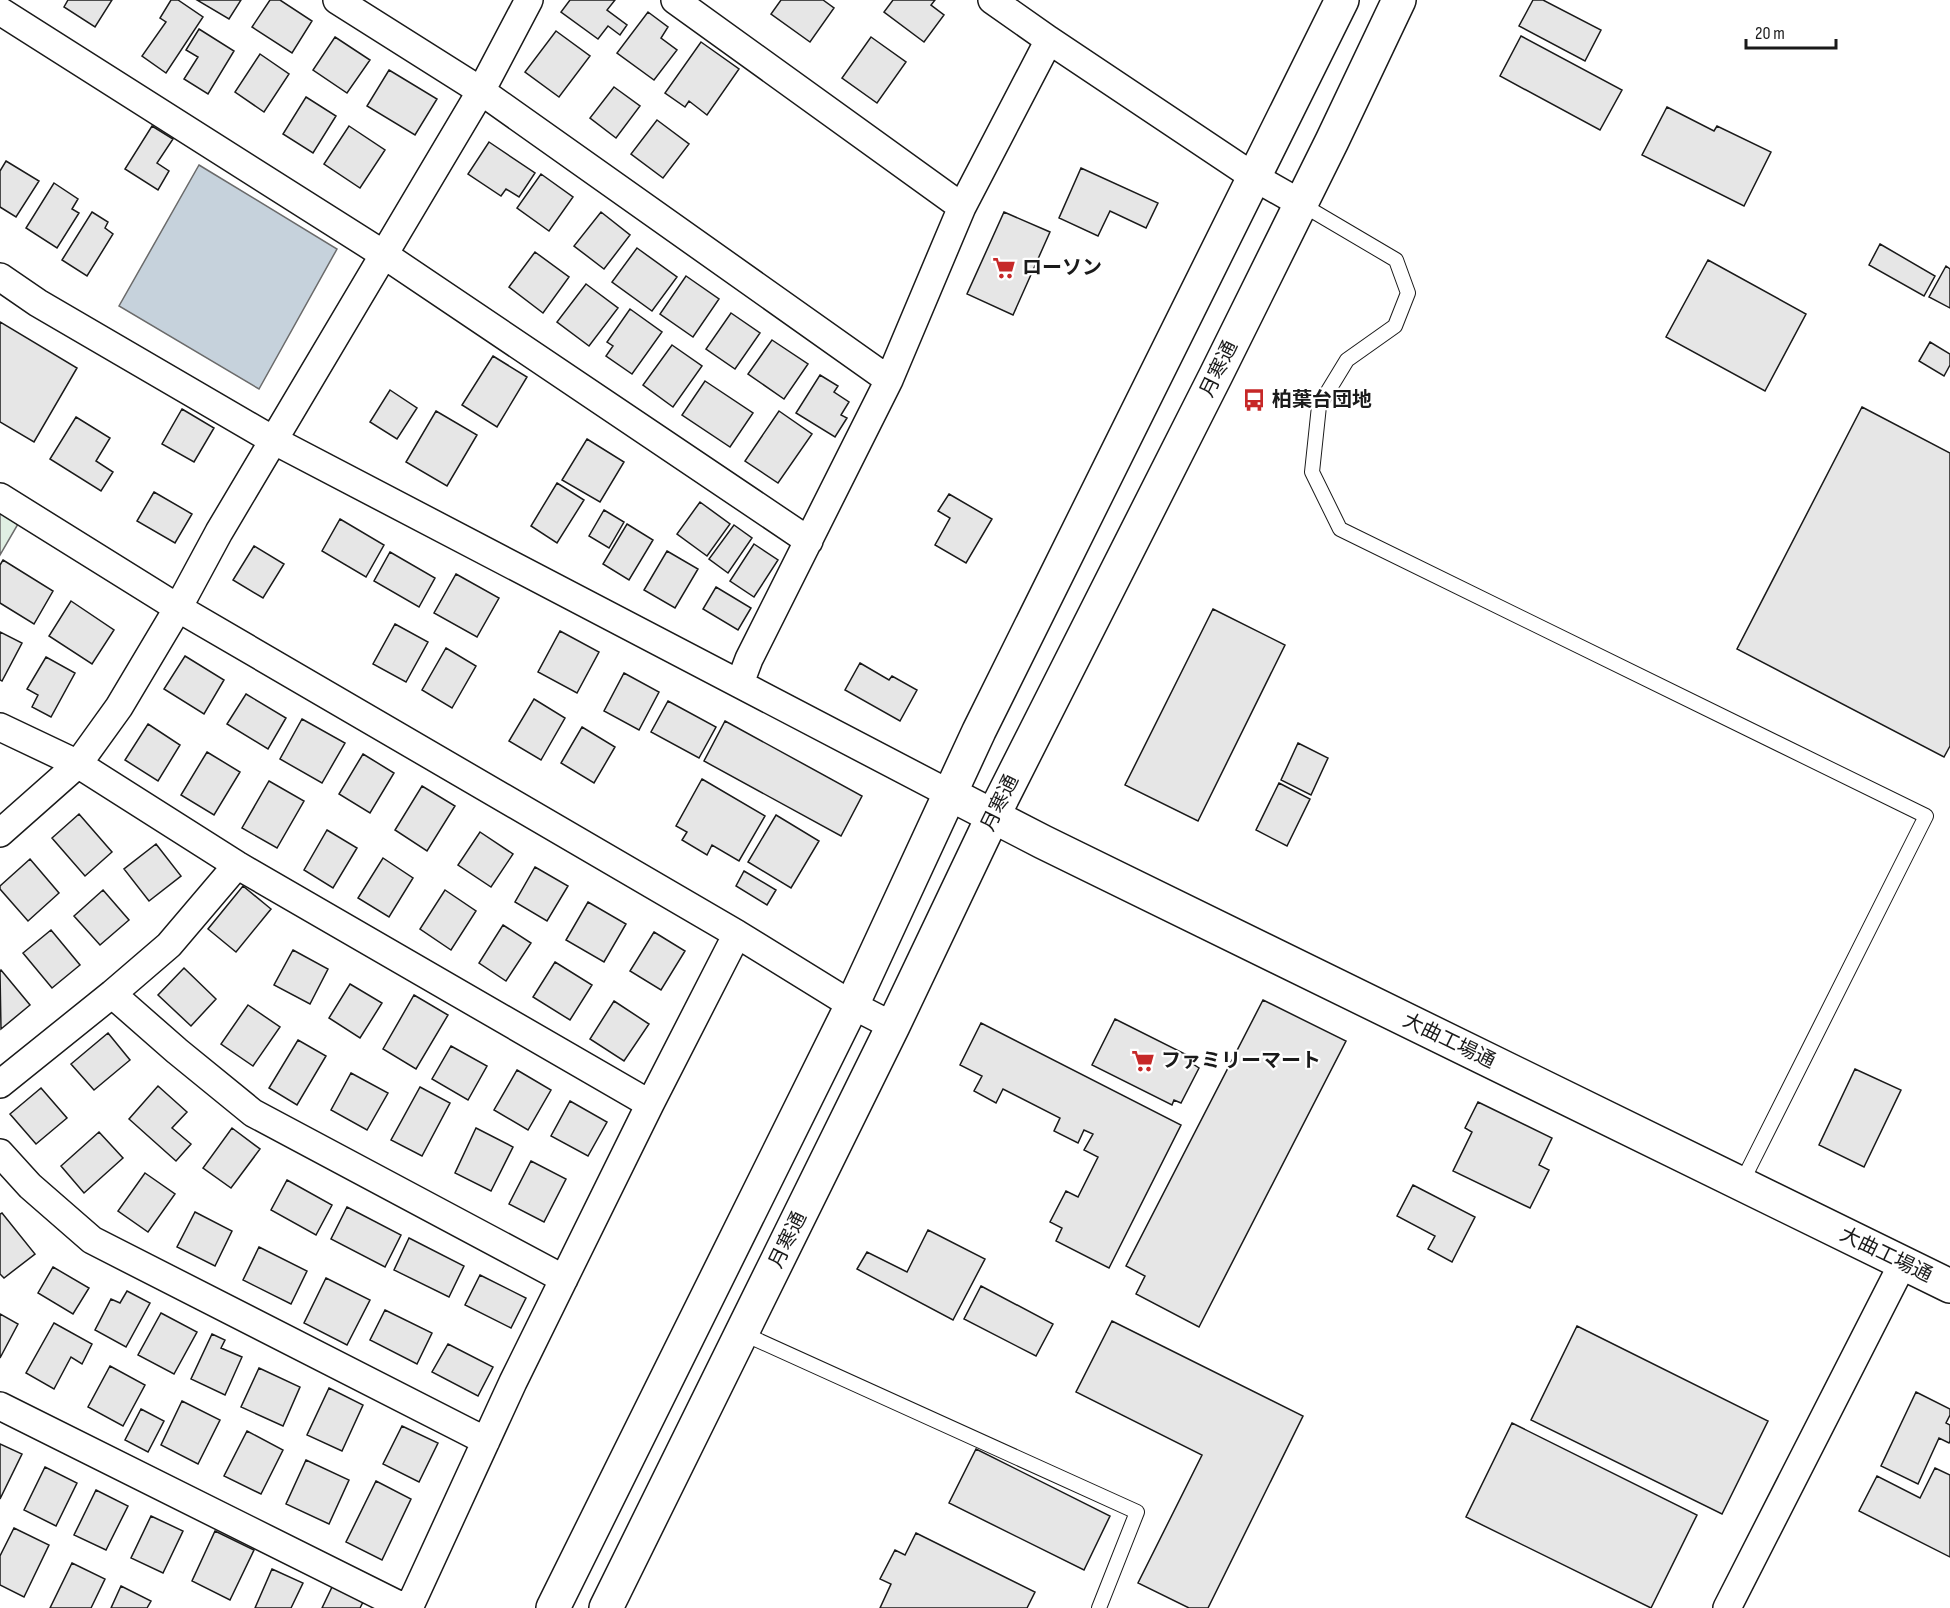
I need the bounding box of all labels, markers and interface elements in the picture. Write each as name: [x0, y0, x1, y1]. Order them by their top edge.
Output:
scale bar: [1746, 12, 1836, 50]
text: 20 m: [1755, 23, 1785, 44]
supermarket icon: ローソン: [991, 255, 1017, 281]
place label: ローソン: [1022, 256, 1102, 280]
street label: 月寒通: [1195, 337, 1243, 401]
bus stop icon: 柏葉台団地: [1241, 387, 1267, 413]
place label: 柏葉台団地: [1272, 388, 1372, 412]
street label: 月寒通: [976, 771, 1024, 835]
street label: 大曲工場通: [1399, 1008, 1499, 1074]
supermarket icon: ファミリーマート: [1130, 1048, 1156, 1074]
place label: ファミリーマート: [1161, 1049, 1321, 1073]
street label: 月寒通: [764, 1208, 812, 1272]
street label: 大曲工場通: [1836, 1222, 1936, 1288]

